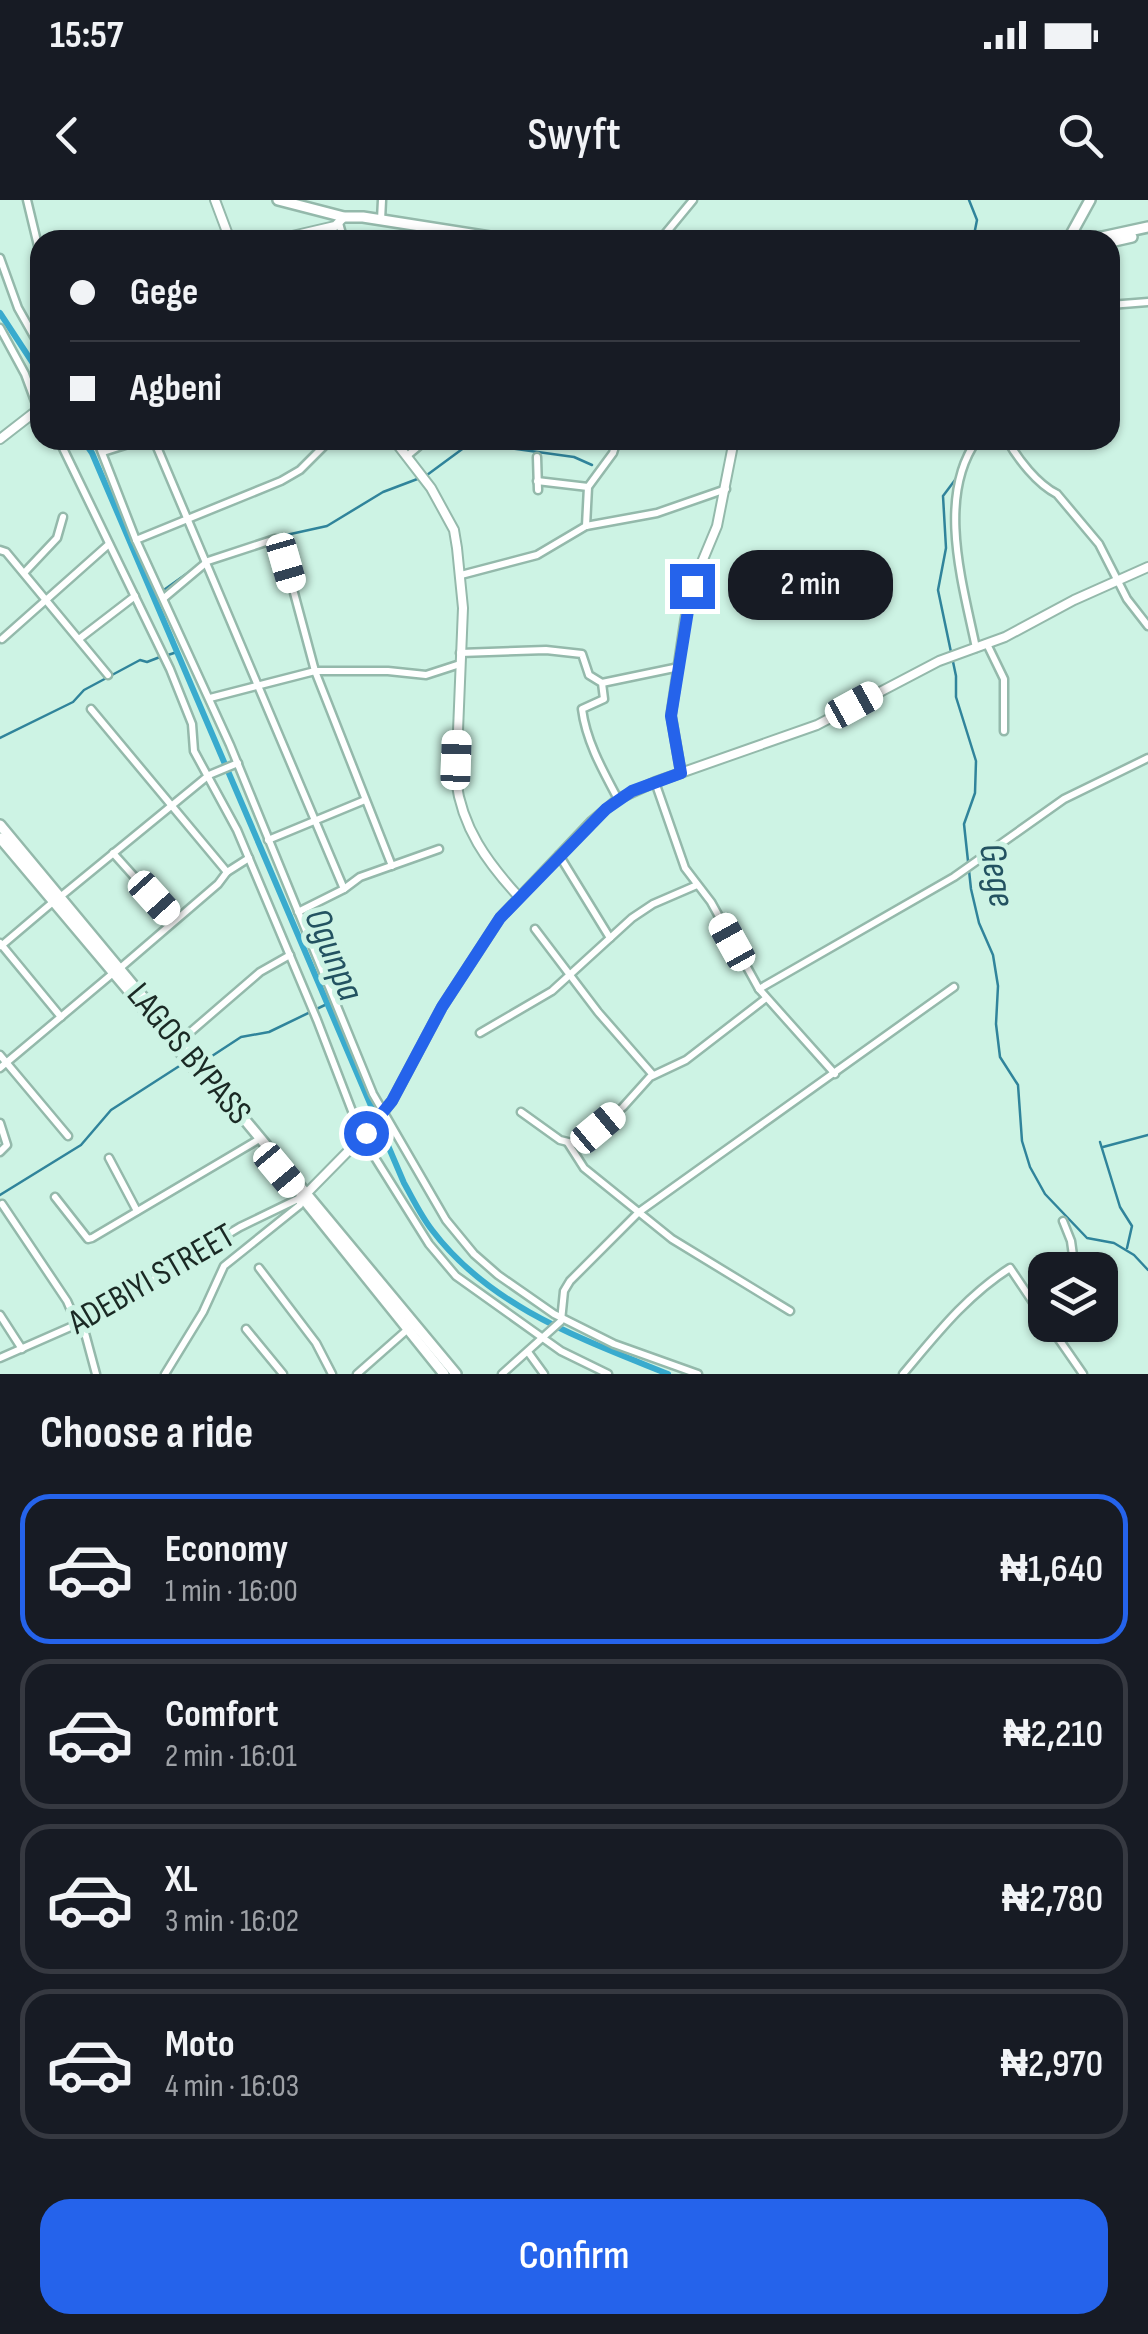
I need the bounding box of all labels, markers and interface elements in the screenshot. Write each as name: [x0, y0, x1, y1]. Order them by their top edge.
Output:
text: 15:57: [50, 13, 123, 58]
icon: back: [40, 108, 95, 163]
text: Swyft: [527, 108, 621, 163]
icon: search: [1053, 108, 1108, 163]
text: Gege: [130, 270, 198, 315]
text: Agbeni: [130, 366, 222, 411]
car: [263, 530, 309, 596]
callout: 2 min: [727, 551, 892, 621]
route end: [670, 564, 715, 609]
text: 2 min: [781, 565, 840, 604]
car: [820, 677, 888, 733]
car: [440, 729, 472, 791]
water label: Gege: [969, 840, 1024, 911]
car: [123, 866, 185, 930]
water label: Ogunpa: [294, 902, 373, 1008]
car: [704, 908, 760, 976]
street label: LAGOS BYPASS: [117, 975, 260, 1133]
car: [565, 1097, 631, 1159]
route start: [344, 1111, 389, 1156]
car: [248, 1137, 310, 1203]
street label: ADEBIYI STREET: [60, 1215, 242, 1345]
map controls: [1028, 1252, 1118, 1342]
button: layers: [1028, 1252, 1118, 1342]
text: Choose a ride: [40, 1406, 253, 1461]
icon: car: [45, 1524, 135, 1614]
text: Economy: [165, 1527, 288, 1572]
text: ₦1,640: [1000, 1547, 1103, 1592]
text: 1 min · 16:00: [165, 1572, 298, 1611]
icon: car: [45, 1689, 135, 1779]
text: Comfort: [165, 1692, 279, 1737]
text: ₦2,210: [1003, 1712, 1103, 1757]
text: 2 min · 16:01: [165, 1737, 297, 1776]
icon: car: [45, 1854, 135, 1944]
text: XL: [165, 1857, 198, 1902]
text: ₦2,780: [1002, 1877, 1103, 1922]
text: 3 min · 16:02: [165, 1902, 299, 1941]
icon: car: [45, 2019, 135, 2109]
text: Moto: [165, 2022, 235, 2067]
text: ₦2,970: [1001, 2042, 1103, 2087]
text: 4 min · 16:03: [165, 2067, 299, 2106]
button: Confirm: [40, 2199, 1108, 2314]

